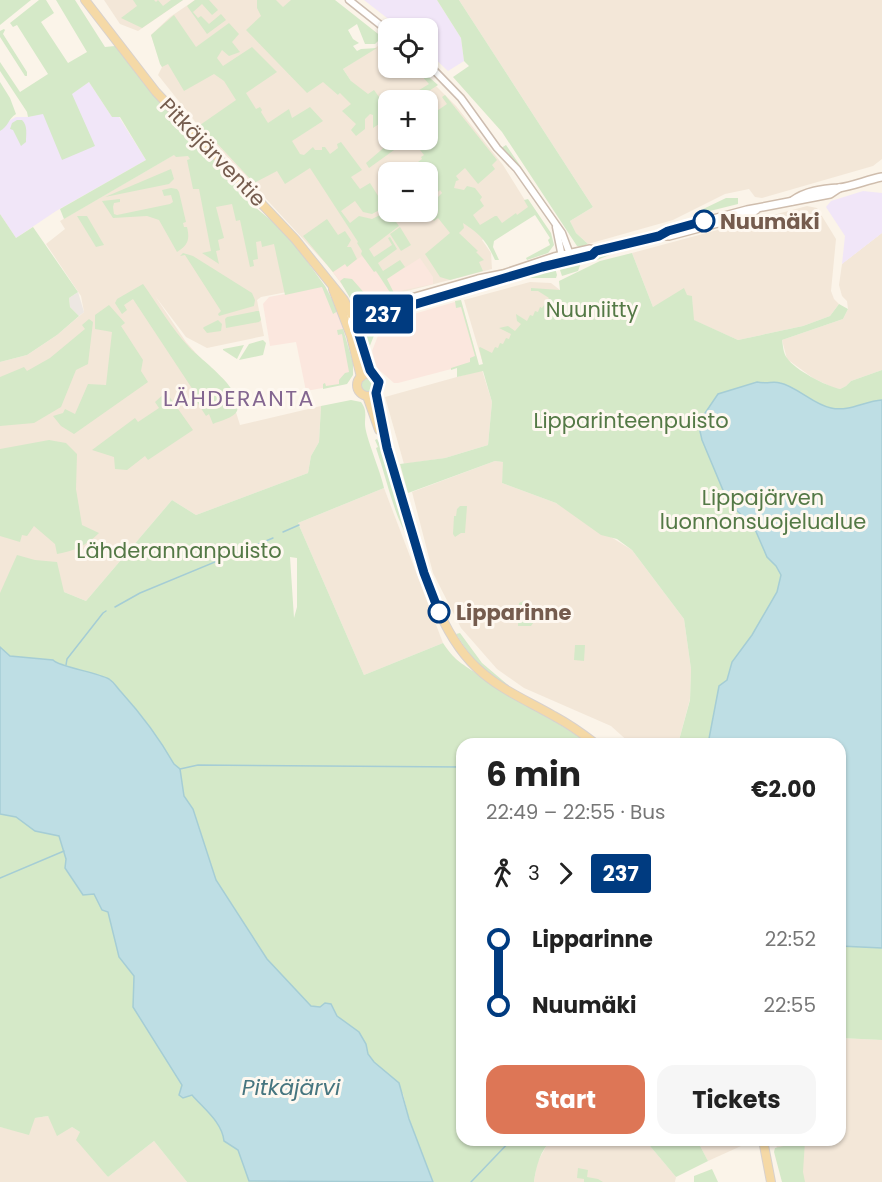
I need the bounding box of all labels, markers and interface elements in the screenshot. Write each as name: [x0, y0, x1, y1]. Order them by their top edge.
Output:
map controls: [378, 18, 438, 222]
button: locate: [378, 18, 438, 78]
button: +: [378, 90, 438, 150]
street label: Pitkäjärventie: [153, 91, 273, 213]
button: −: [378, 162, 438, 222]
place label: Nuumäki: [720, 207, 820, 236]
marker: Nuumäki: [693, 210, 715, 232]
line badge: 237: [348, 294, 418, 334]
park label: Nuuniitty: [546, 295, 638, 324]
text: 237: [365, 300, 401, 329]
district label: LÄHDERANTA: [163, 383, 315, 414]
park label: Lipparinteenpuisto: [533, 406, 729, 435]
park label: Lippajärven luonnonsuojelualue: [660, 483, 866, 536]
park label: Lähderannanpuisto: [76, 536, 282, 565]
place label: Lipparinne: [456, 598, 571, 627]
marker: Lipparinne: [428, 601, 450, 623]
text: 6 min: [486, 751, 581, 798]
text: €2.00: [751, 774, 816, 805]
text: 22:49 – 22:55 · Bus: [486, 798, 665, 826]
icon: walk: [486, 857, 519, 890]
icon: forward: [549, 857, 582, 890]
text: 3: [528, 859, 540, 887]
text: 237: [603, 859, 639, 888]
text: Lipparinne: [532, 924, 653, 955]
text: 22:52: [765, 925, 816, 953]
text: Nuumäki: [532, 990, 637, 1021]
text: 22:55: [764, 991, 816, 1019]
button: Start: [486, 1065, 645, 1134]
button: Tickets: [657, 1065, 816, 1134]
water label: Pitkäjärvi: [242, 1072, 341, 1103]

